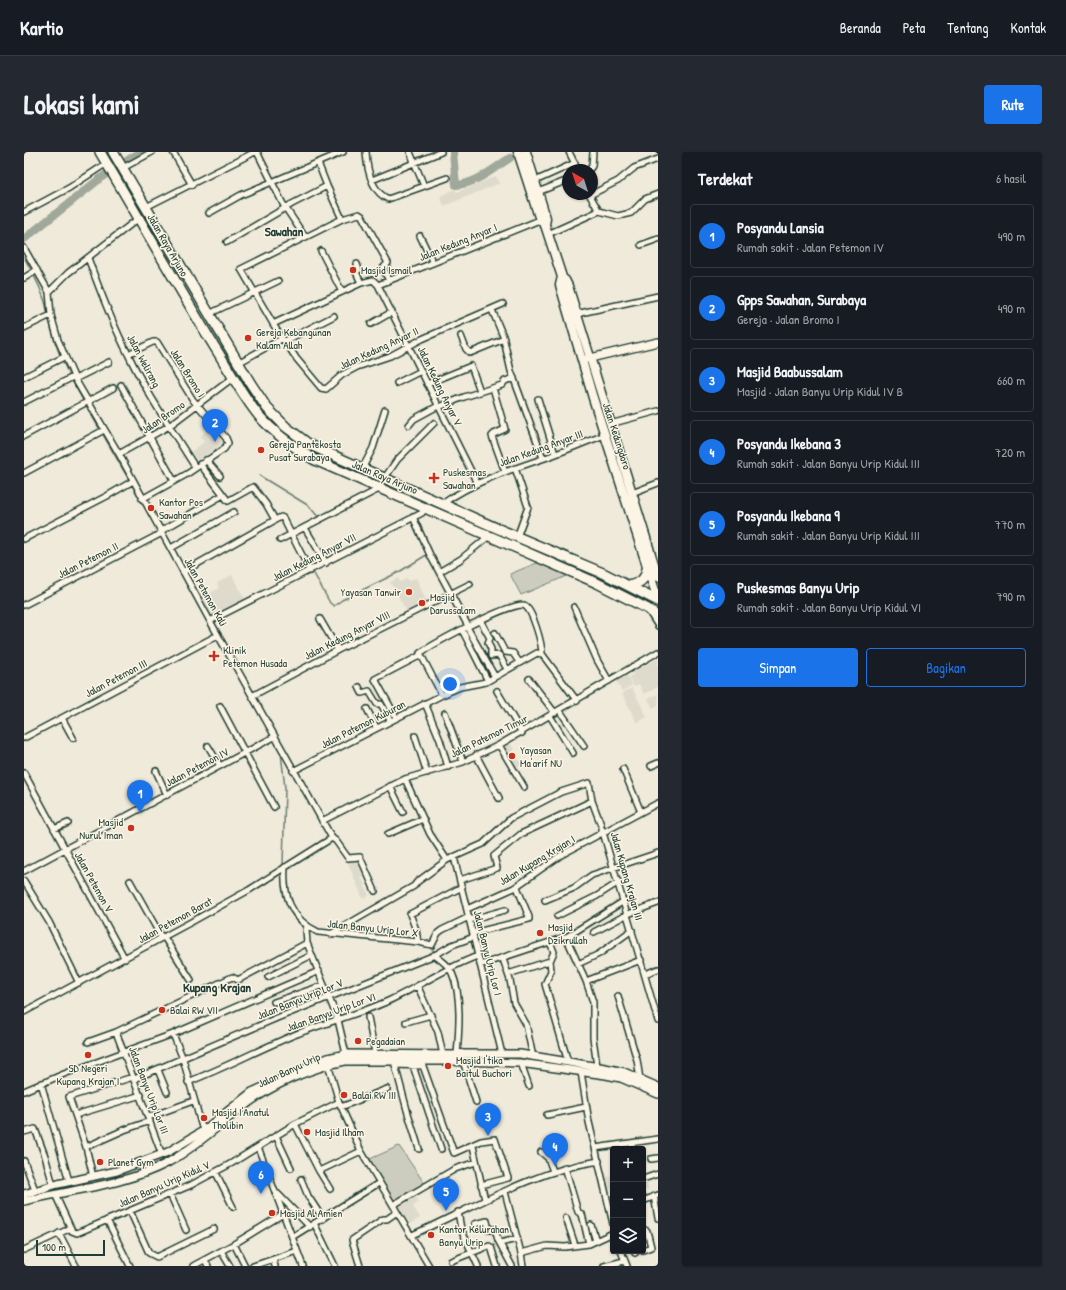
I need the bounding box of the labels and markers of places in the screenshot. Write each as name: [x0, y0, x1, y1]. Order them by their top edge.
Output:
place label: Masjid Ismail: [361, 263, 412, 277]
marker: Masjid Ismail: [348, 265, 358, 275]
place label: Gereja Kebangunan Kalam Allah: [256, 325, 331, 352]
marker: Gereja Kebangunan Kalam Allah: [243, 333, 253, 343]
pin: 2: [202, 409, 228, 442]
place label: Gereja Pantekosta Pusat Surabaya: [269, 437, 341, 464]
marker: Gereja Pantekosta Pusat Surabaya: [256, 445, 266, 455]
place label: Puskesmas Sawahan: [443, 465, 486, 492]
marker: Puskesmas Sawahan: [428, 472, 440, 484]
place label: Kantor Pos Sawahan: [159, 495, 203, 522]
marker: Kantor Pos Sawahan: [146, 503, 156, 513]
place label: Yayasan Tanwir: [341, 585, 402, 599]
marker: Yayasan Tanwir: [404, 587, 414, 597]
place label: Masjid Darussalam: [430, 590, 476, 617]
marker: Masjid Darussalam: [417, 598, 427, 608]
place label: Klinik Petemon Husada: [223, 643, 288, 670]
marker: Klinik Petemon Husada: [208, 650, 220, 662]
place label: Yayasan Ma'arif NU: [520, 743, 562, 770]
marker: Yayasan Ma'arif NU: [507, 751, 517, 761]
pin: 1: [127, 780, 153, 813]
place label: Masjid Nurul Iman: [79, 815, 124, 842]
marker: Masjid Nurul Iman: [126, 823, 136, 833]
place label: Masjid Dzikrullah: [548, 920, 588, 947]
marker: Masjid Dzikrullah: [535, 928, 545, 938]
place label: Balai RW VII: [170, 1003, 218, 1017]
marker: Balai RW VII: [157, 1005, 167, 1015]
place label: Pegadaian: [366, 1034, 405, 1048]
marker: Pegadaian: [353, 1036, 363, 1046]
marker: SD Negeri Kupang Krajan I: [83, 1050, 93, 1060]
place label: Masjid I'tika Baitul Buchori: [456, 1053, 512, 1080]
place label: SD Negeri Kupang Krajan I: [57, 1061, 119, 1088]
marker: Masjid I'tika Baitul Buchori: [443, 1061, 453, 1071]
place label: Balai RW III: [352, 1088, 396, 1102]
marker: Balai RW III: [339, 1090, 349, 1100]
pin: 3: [475, 1103, 501, 1136]
place label: Masjid I'Anatul Tholibin: [212, 1105, 269, 1132]
marker: Masjid I'Anatul Tholibin: [199, 1113, 209, 1123]
place label: Masjid Ilham: [315, 1125, 364, 1139]
marker: Masjid Ilham: [302, 1127, 312, 1137]
pin: 4: [542, 1133, 568, 1166]
place label: Planet Gym: [108, 1155, 154, 1169]
marker: Planet Gym: [95, 1157, 105, 1167]
pin: 6: [248, 1161, 274, 1194]
pin: 5: [433, 1178, 459, 1211]
place label: Masjid Al Amien: [280, 1206, 342, 1220]
marker: Masjid Al Amien: [267, 1208, 277, 1218]
place label: Kantor Kelurahan Banyu Urip: [439, 1222, 509, 1249]
marker: Kantor Kelurahan Banyu Urip: [426, 1230, 436, 1240]

